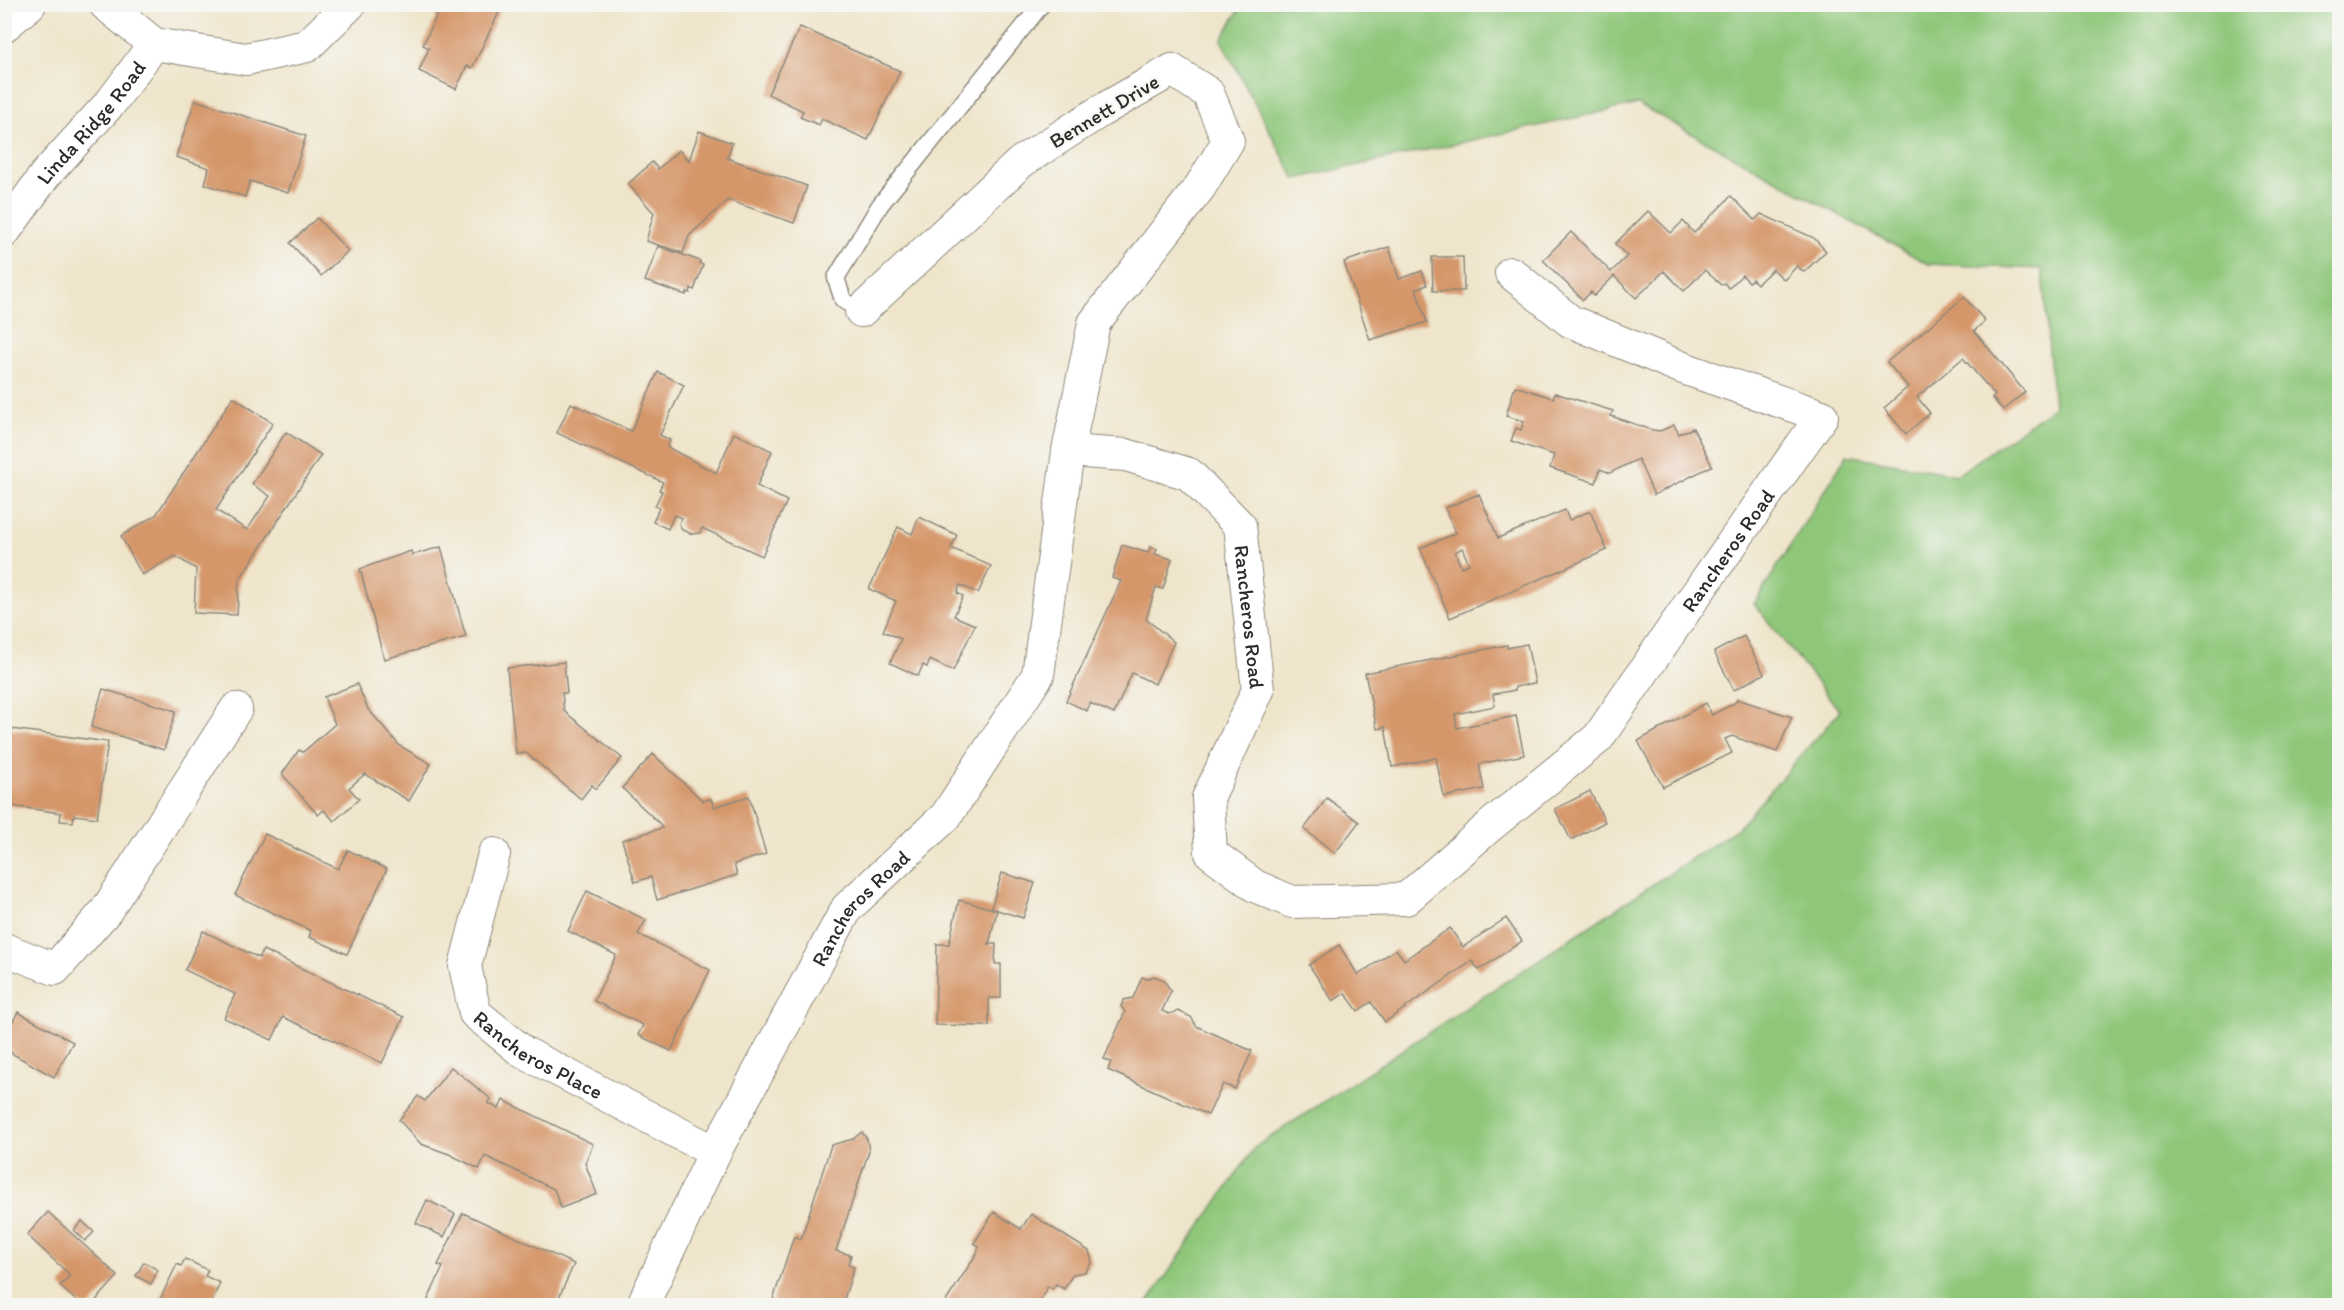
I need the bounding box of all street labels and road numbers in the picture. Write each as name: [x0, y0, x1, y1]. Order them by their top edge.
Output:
street label: Linda Ridge Road: [30, 55, 150, 189]
street label: Bennett Drive: [1045, 68, 1163, 154]
street label: Rancheros Road: [1676, 483, 1780, 616]
street label: Rancheros Road: [1230, 544, 1270, 690]
street label: Rancheros Road: [806, 844, 915, 970]
street label: Rancheros Place: [469, 1005, 607, 1104]

